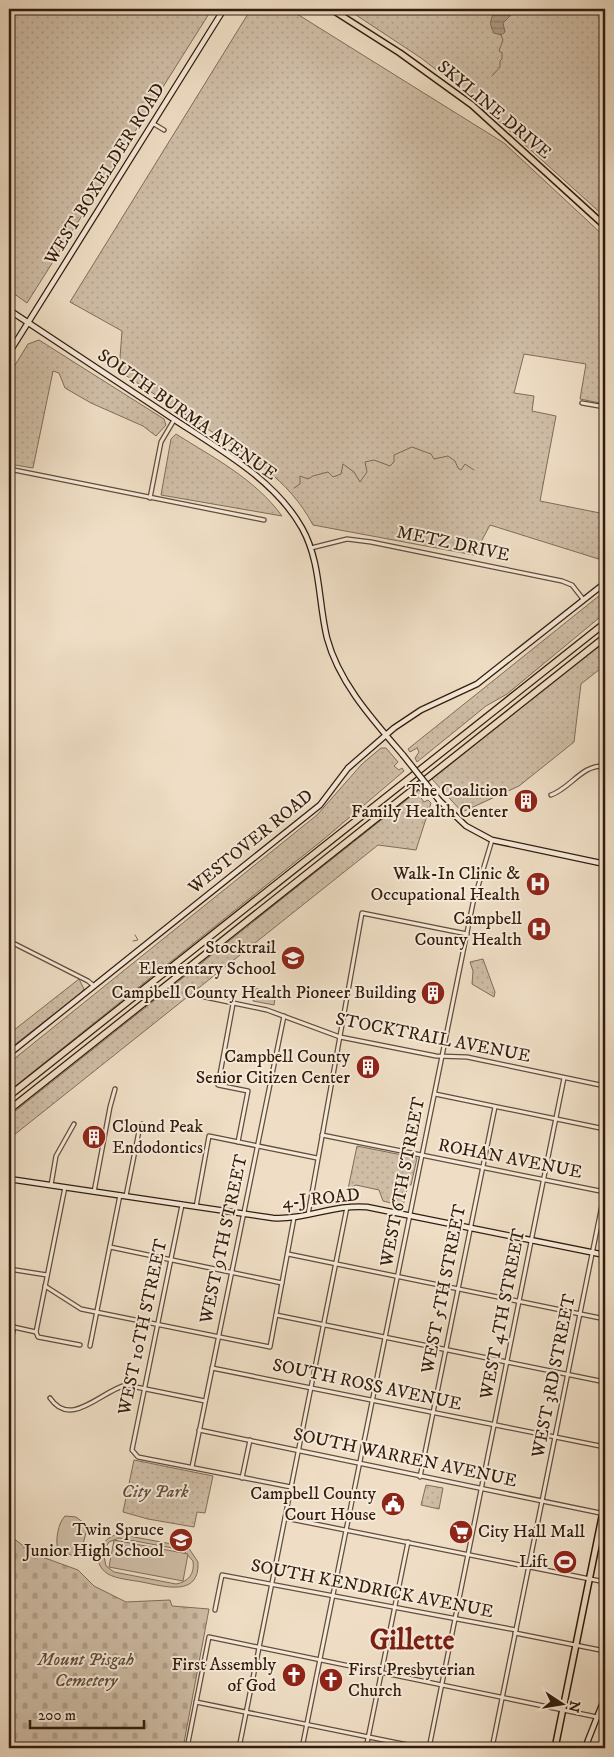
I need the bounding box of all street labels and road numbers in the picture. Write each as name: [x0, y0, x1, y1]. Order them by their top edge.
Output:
street label: SKYLINE DRIVE: [432, 56, 556, 164]
street label: WEST BOXELDER ROAD: [40, 79, 170, 270]
street label: SOUTH BURMA AVENUE: [93, 345, 281, 486]
street label: METZ DRIVE: [394, 521, 512, 567]
street label: WESTOVER ROAD: [183, 785, 318, 900]
street label: STOCKTRAIL AVENUE: [334, 1008, 533, 1068]
street label: WEST 6TH STREET: [376, 1095, 430, 1270]
street label: ROHAN AVENUE: [436, 1134, 584, 1184]
street label: WEST 9TH STREET: [195, 1152, 253, 1326]
street label: 4-J ROAD: [281, 1184, 361, 1214]
street label: WEST 5TH STREET: [417, 1202, 471, 1376]
street label: WEST 4TH STREET: [475, 1226, 530, 1402]
street label: WEST 10TH STREET: [113, 1237, 172, 1418]
street label: WEST 3RD STREET: [527, 1292, 581, 1461]
street label: SOUTH ROSS AVENUE: [271, 1354, 464, 1416]
street label: SOUTH WARREN AVENUE: [291, 1424, 519, 1493]
street label: SOUTH KENDRICK AVENUE: [249, 1555, 495, 1623]

